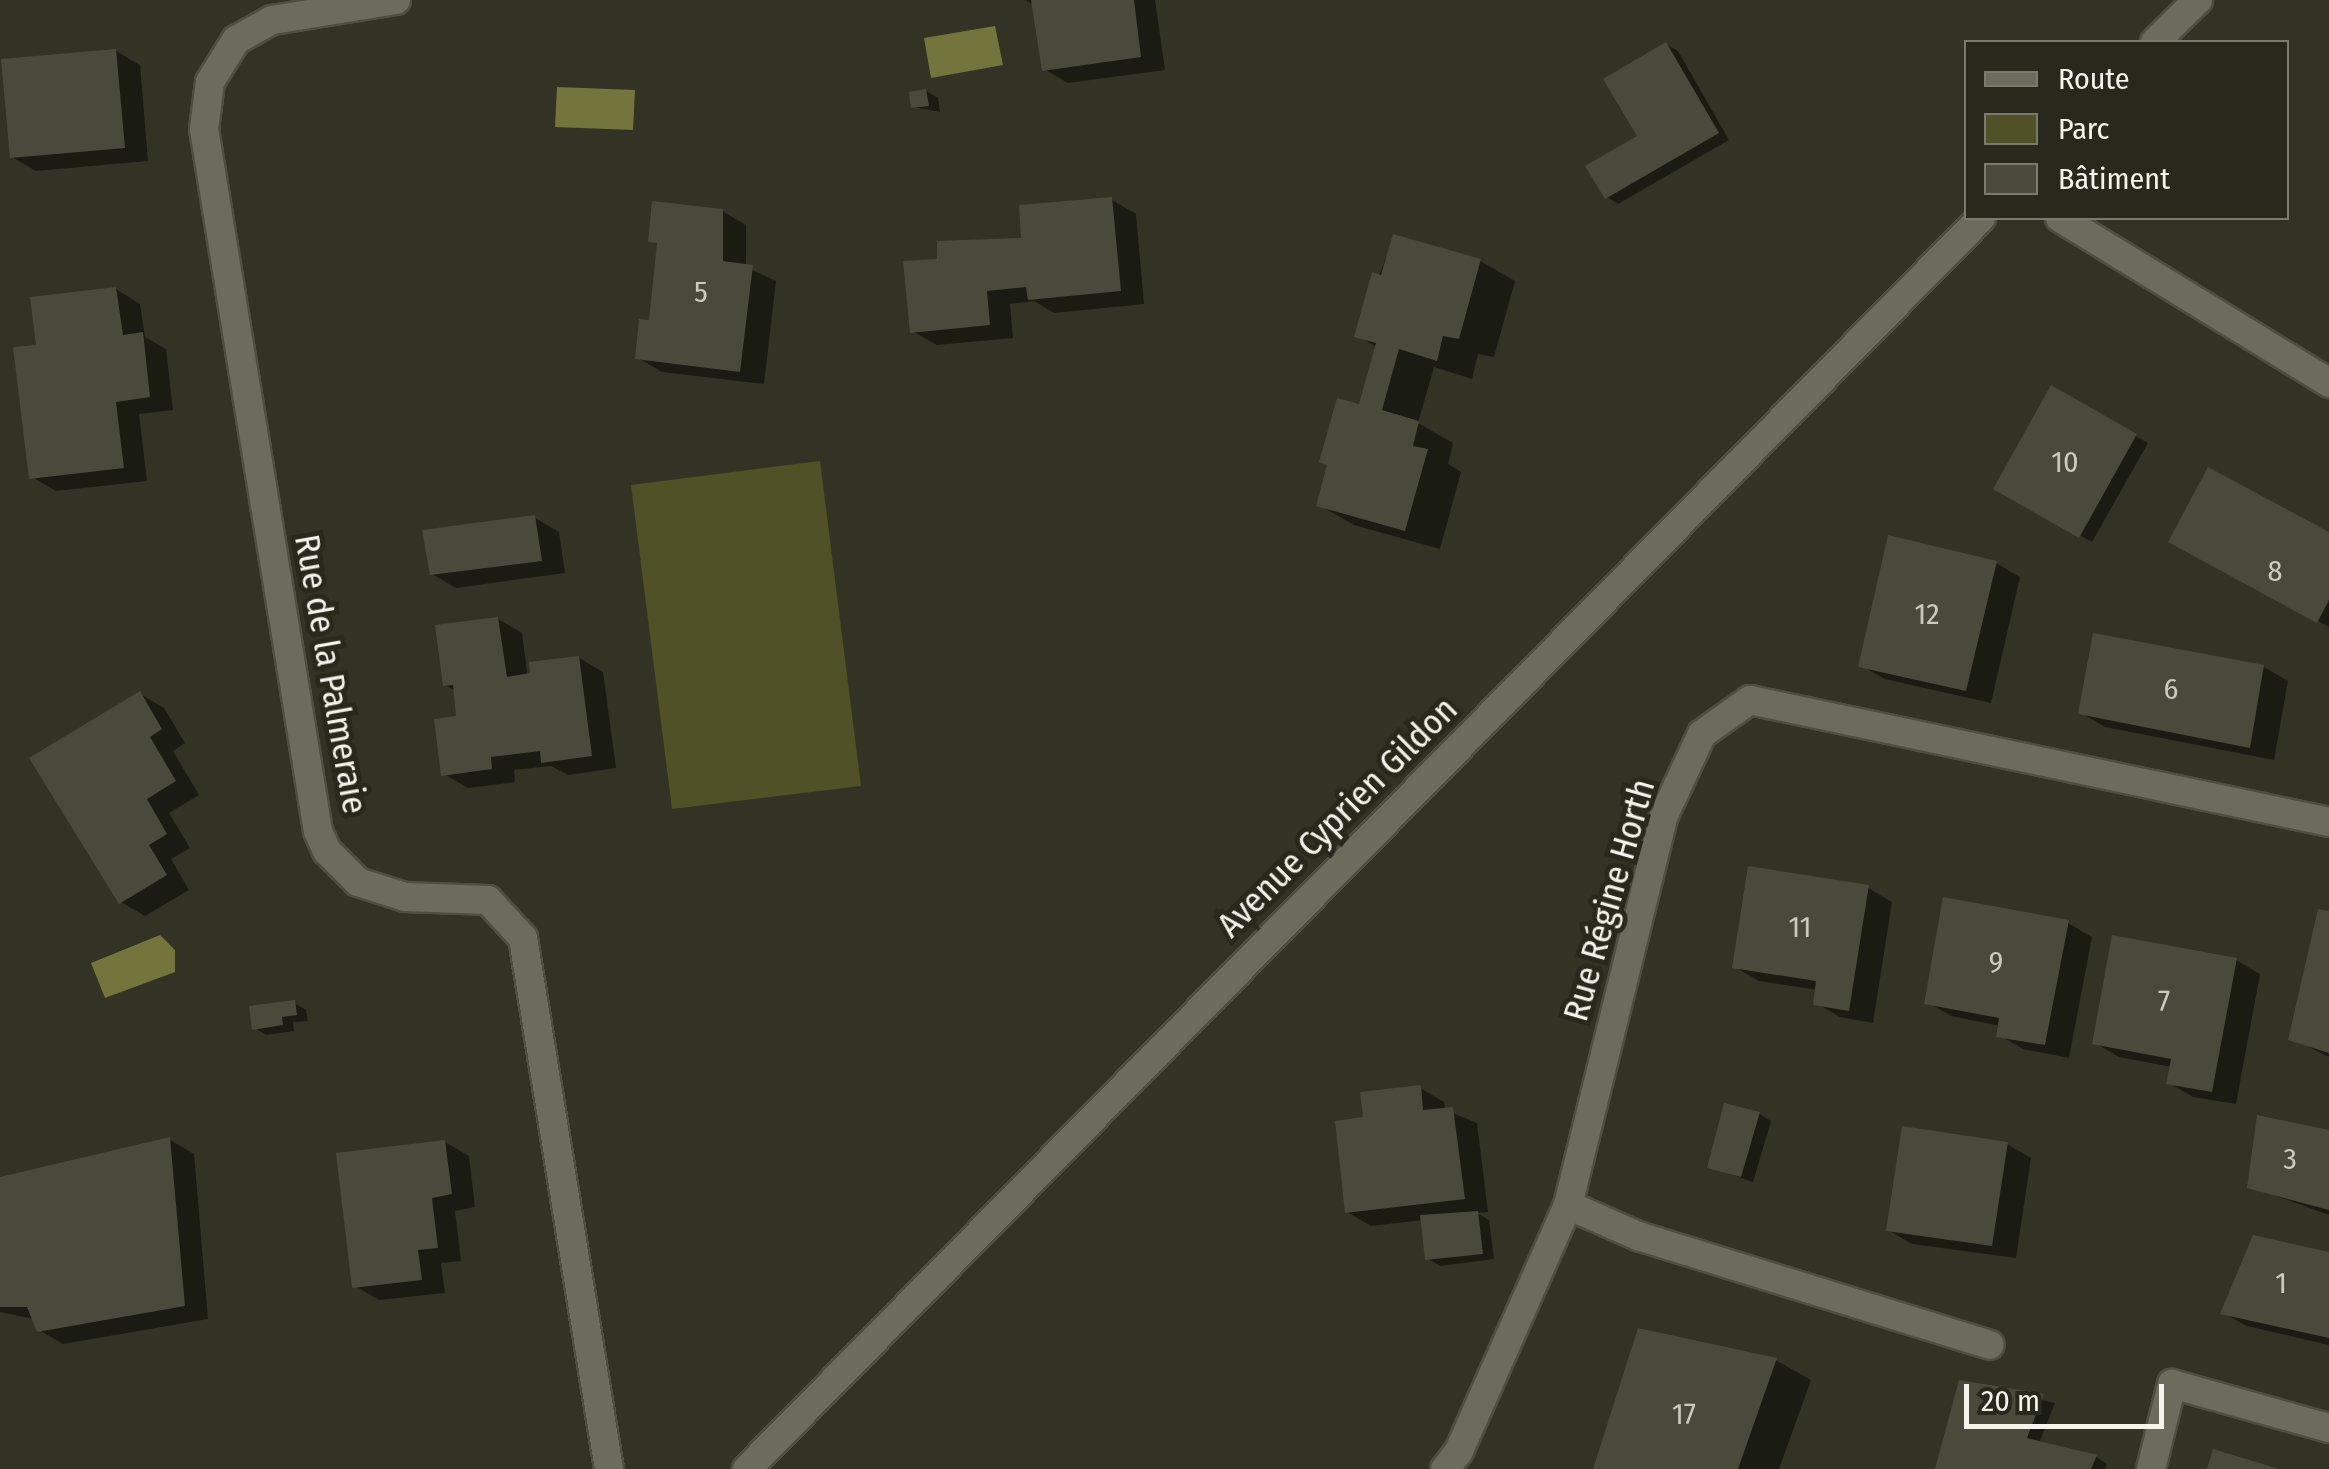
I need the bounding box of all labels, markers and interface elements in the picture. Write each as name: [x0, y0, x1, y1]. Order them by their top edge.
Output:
legend: [1964, 40, 2289, 220]
text: Route: [2058, 61, 2130, 97]
text: Parc: [2058, 111, 2109, 147]
text: Bâtiment: [2058, 161, 2170, 197]
house number: 5: [694, 274, 708, 310]
house number: 10: [2051, 444, 2079, 480]
street label: Rue de la Palmeraie: [286, 531, 376, 817]
house number: 8: [2268, 553, 2282, 589]
house number: 12: [1915, 596, 1939, 632]
house number: 6: [2164, 671, 2178, 707]
street label: Avenue Cyprien Gildon: [1208, 688, 1466, 946]
street label: Rue Régine Horth: [1554, 774, 1664, 1026]
house number: 11: [1789, 909, 1811, 945]
house number: 9: [1989, 944, 2003, 980]
house number: 7: [2158, 983, 2170, 1019]
house number: 3: [2283, 1141, 2297, 1177]
house number: 1: [2275, 1265, 2287, 1301]
scale bar: [1969, 1364, 2169, 1426]
text: 20 m: [1981, 1383, 2040, 1419]
house number: 17: [1672, 1396, 1696, 1432]

